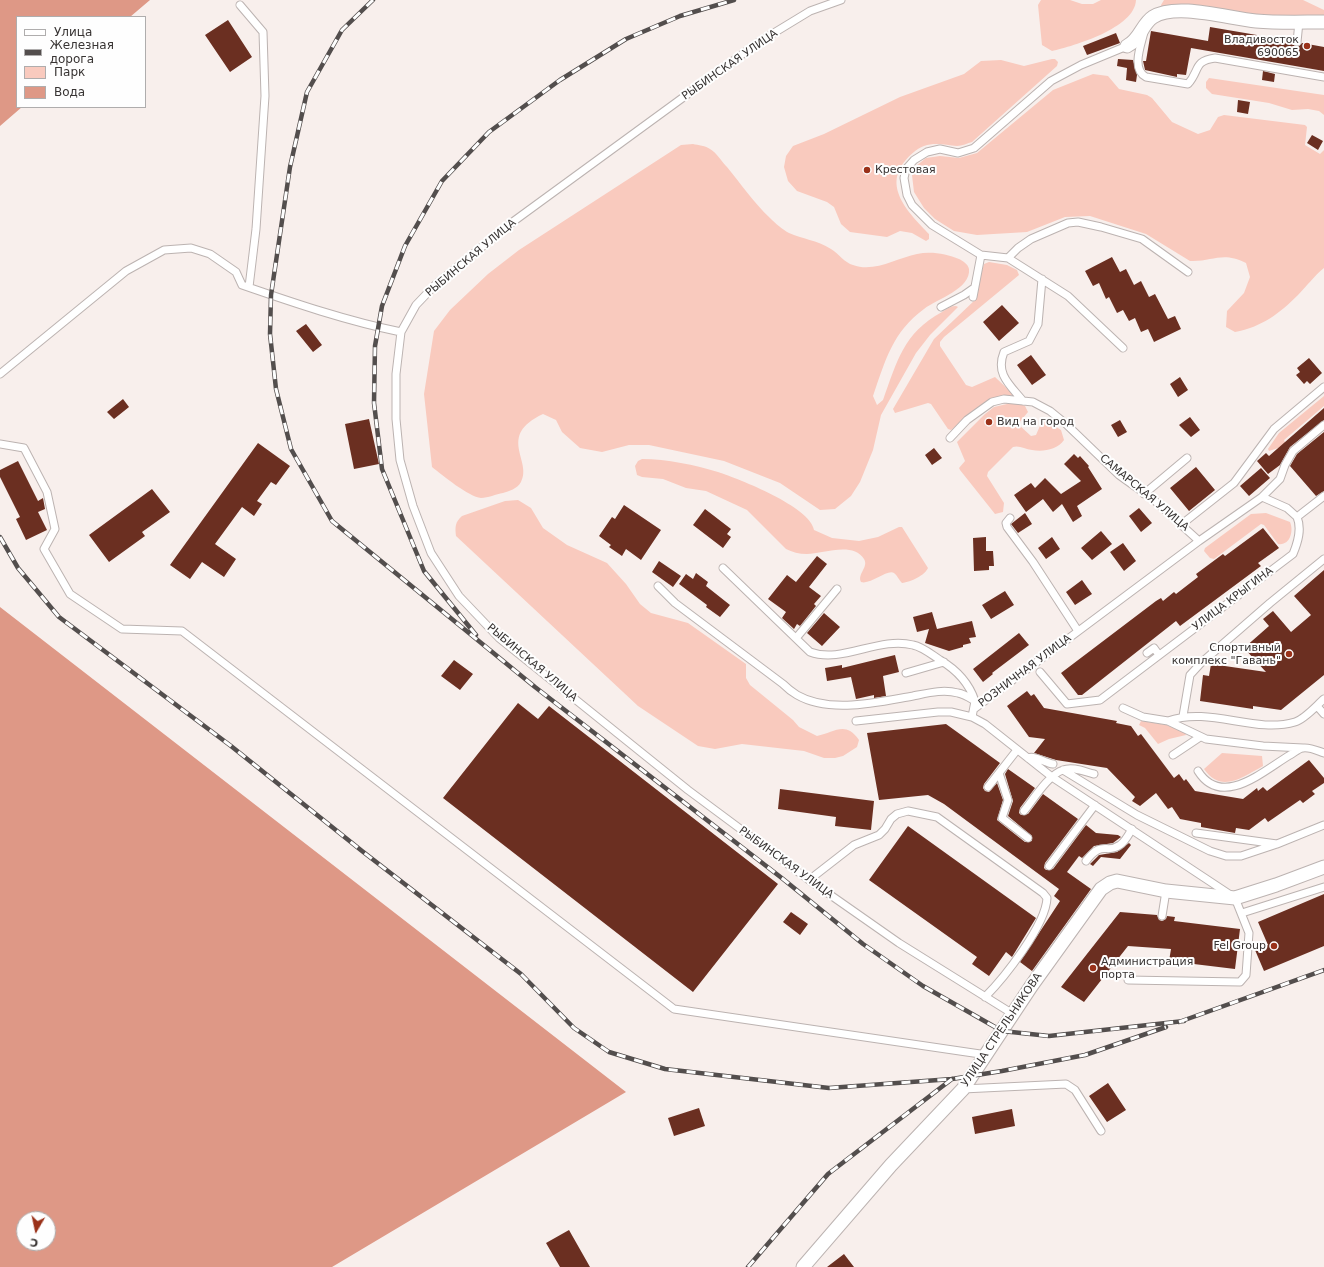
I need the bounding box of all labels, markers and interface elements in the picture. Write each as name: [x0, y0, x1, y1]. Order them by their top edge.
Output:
legend: [16, 16, 146, 108]
text: Улица: [54, 25, 92, 39]
street label: РЫБИНСКАЯ УЛИЦА: [680, 27, 780, 103]
place label: Владивосток 690065: [1224, 33, 1299, 59]
text: Железная дорога: [50, 38, 114, 66]
marker: Владивосток 690065: [1302, 41, 1312, 51]
text: Парк: [54, 65, 85, 79]
text: Вода: [54, 85, 85, 99]
place label: Крестовая: [875, 163, 936, 177]
marker: Крестовая: [862, 165, 872, 175]
street label: РЫБИНСКАЯ УЛИЦА: [423, 216, 519, 300]
place label: Вид на город: [997, 415, 1074, 429]
marker: Вид на город: [984, 417, 994, 427]
street label: САМАРСКАЯ УЛИЦА: [1097, 452, 1191, 534]
street label: УЛИЦА КРЫГИНА: [1190, 564, 1276, 634]
street label: РЫБИНСКАЯ УЛИЦА: [484, 621, 580, 705]
street label: РОЗНИЧНАЯ УЛИЦА: [976, 632, 1074, 710]
place label: Спортивный комплекс "Гавань": [1172, 641, 1281, 667]
marker: Спортивный комплекс "Гавань": [1284, 649, 1294, 659]
street label: РЫБИНСКАЯ УЛИЦА: [736, 824, 836, 902]
place label: Fel Group: [1213, 939, 1266, 953]
marker: Fel Group: [1269, 941, 1279, 951]
place label: Администрация порта: [1101, 955, 1193, 981]
marker: Администрация порта: [1088, 963, 1098, 973]
street label: УЛИЦА СТРЕЛЬНИКОВА: [959, 971, 1045, 1089]
north arrow: [16, 1211, 56, 1251]
text: С: [29, 1235, 39, 1249]

